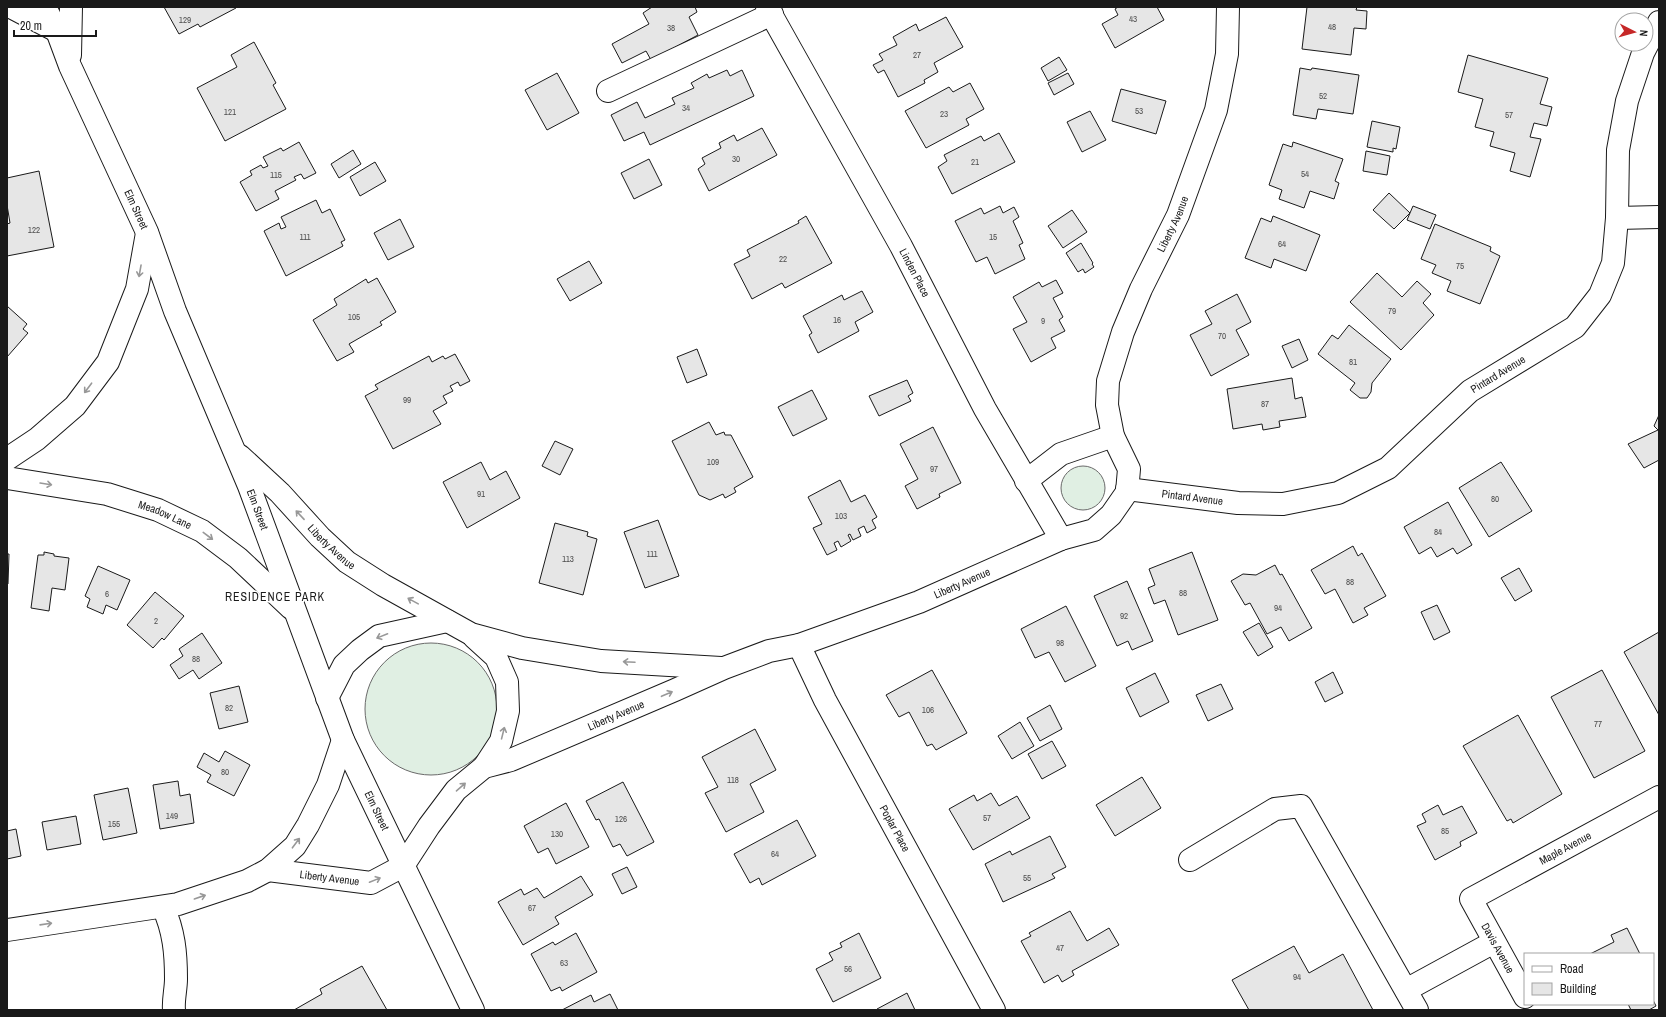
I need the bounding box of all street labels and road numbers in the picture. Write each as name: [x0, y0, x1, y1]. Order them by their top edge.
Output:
street label: Elm Street: [121, 187, 152, 232]
street label: Liberty Avenue: [1154, 194, 1191, 254]
street label: Linden Place: [896, 246, 933, 299]
street label: Pintard Avenue: [1468, 352, 1528, 396]
street label: Pintard Avenue: [1161, 486, 1224, 508]
street label: Elm Street: [244, 487, 272, 532]
street label: Meadow Lane: [137, 497, 194, 532]
street label: Liberty Avenue: [305, 521, 358, 572]
street label: Liberty Avenue: [932, 564, 992, 602]
street label: Liberty Avenue: [586, 697, 646, 733]
street label: Elm Street: [361, 788, 393, 833]
street label: Poplar Place: [877, 802, 913, 854]
street label: Maple Avenue: [1537, 828, 1594, 868]
street label: Liberty Avenue: [299, 867, 360, 888]
street label: Davis Avenue: [1478, 920, 1518, 976]

